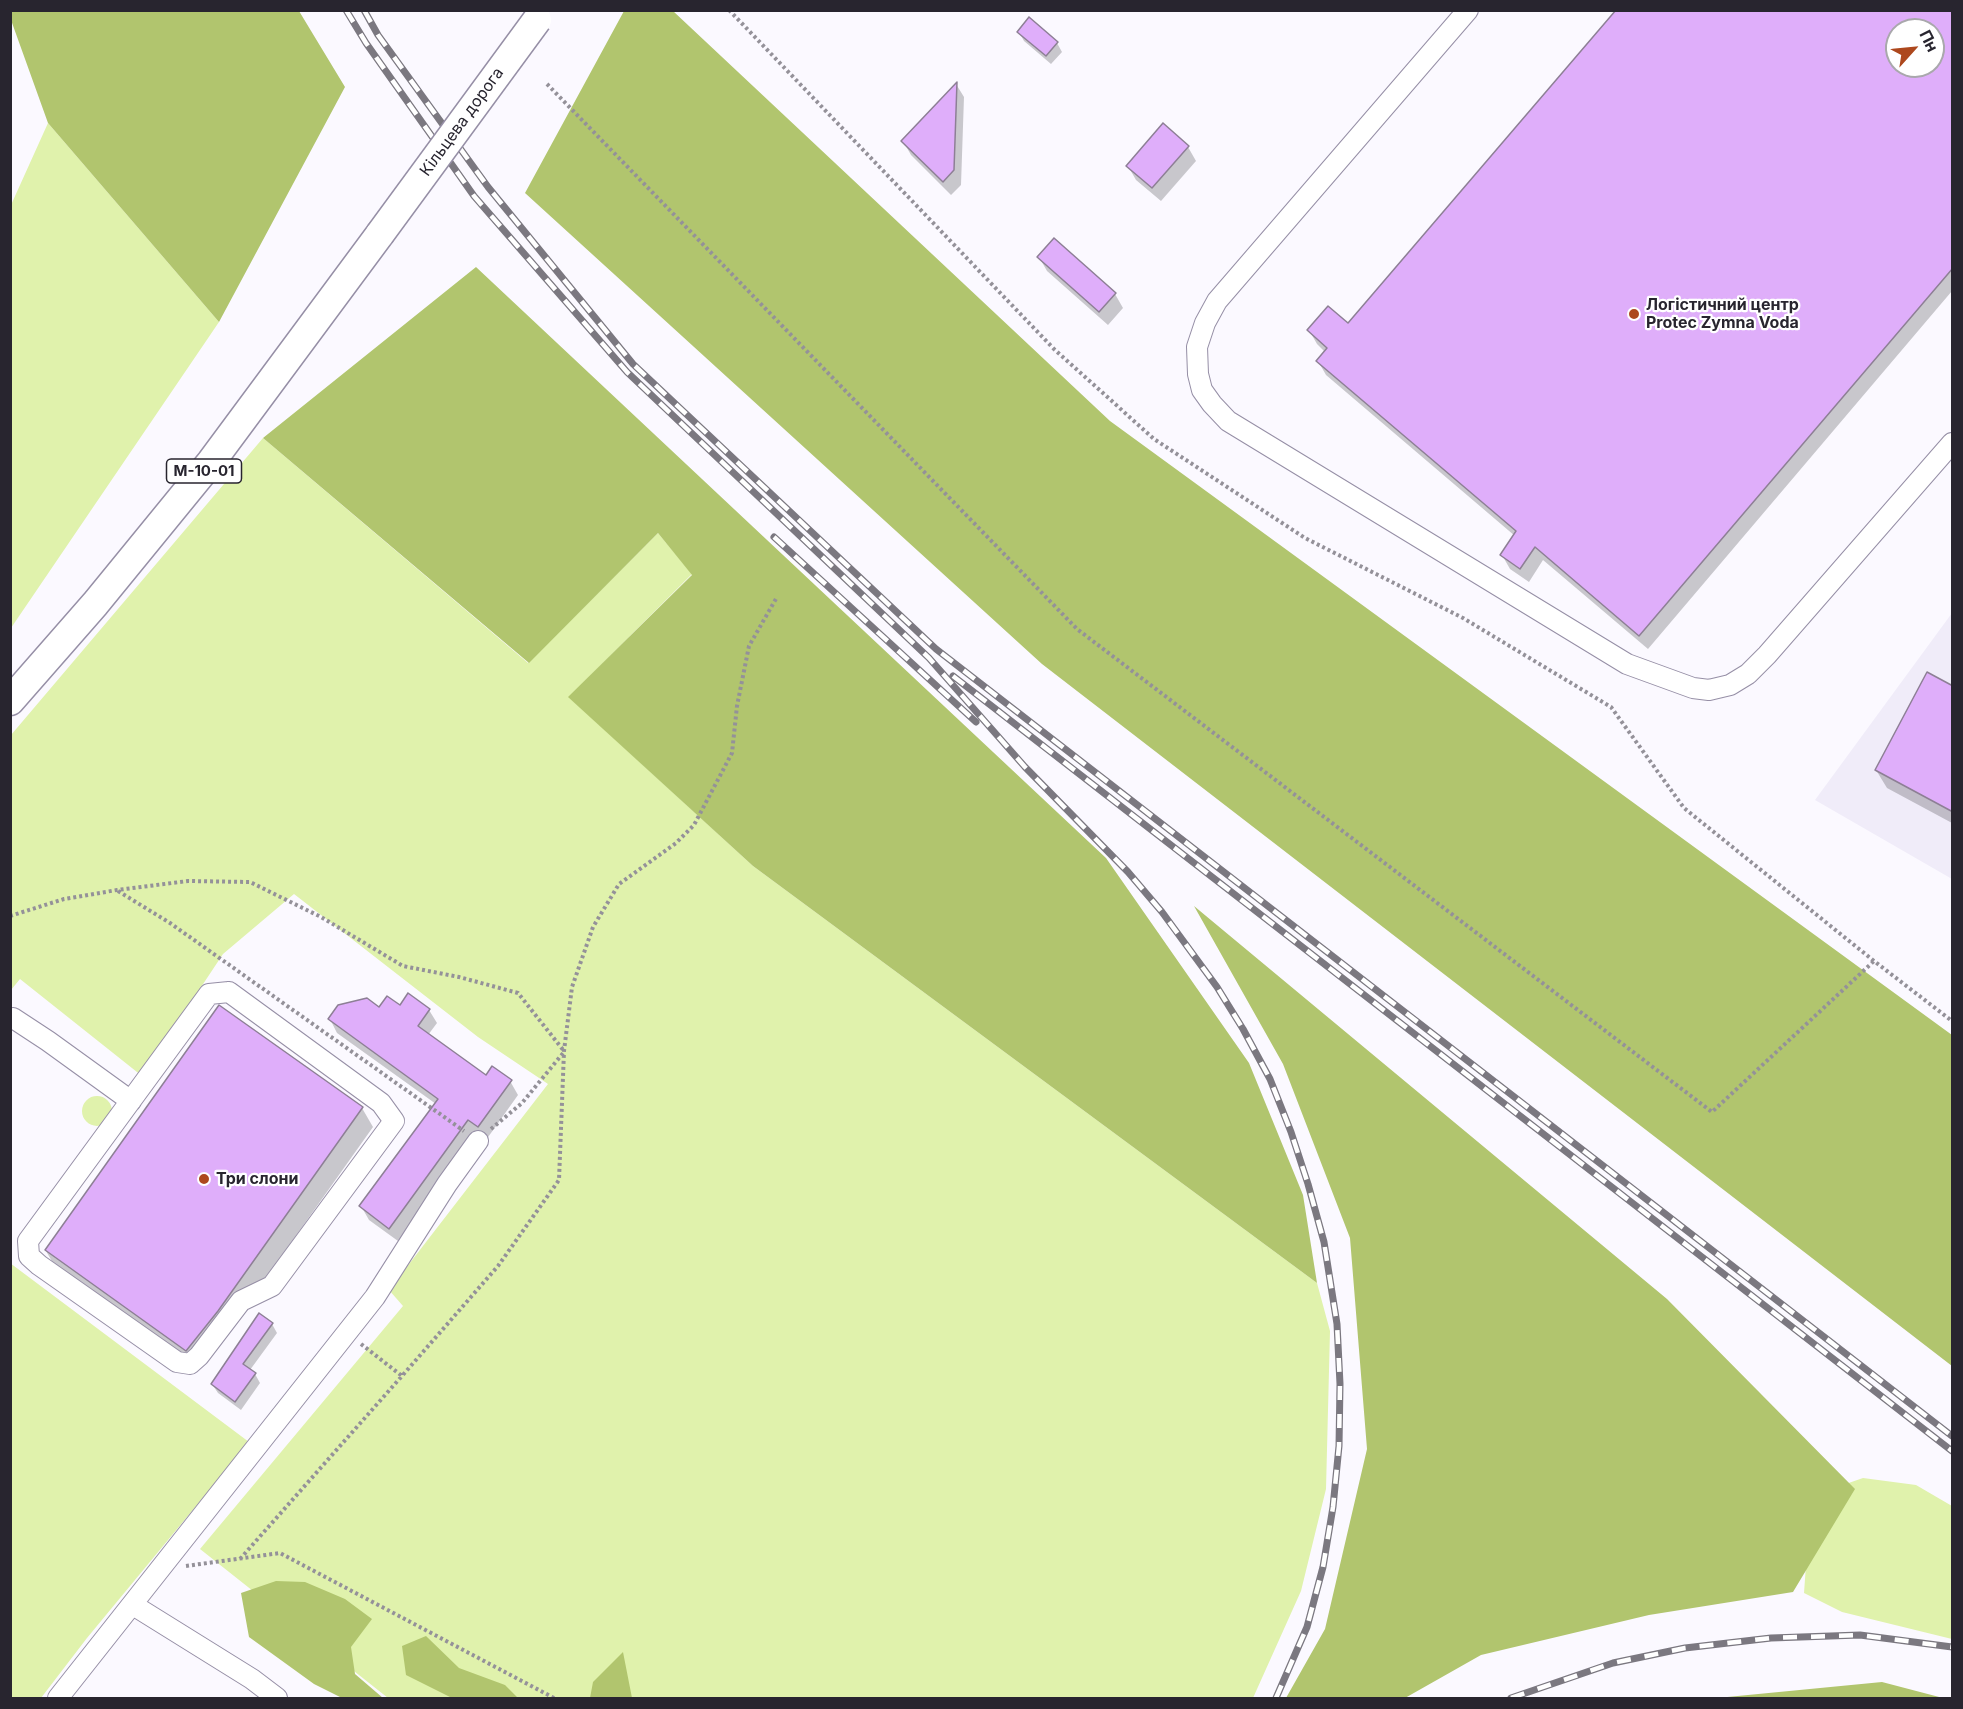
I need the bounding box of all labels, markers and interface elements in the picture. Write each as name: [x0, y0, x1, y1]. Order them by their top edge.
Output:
north arrow: [1885, 18, 1945, 78]
text: Пн: [1915, 26, 1943, 55]
street label: Кільцева дорога: [416, 64, 508, 180]
place label: Логістичний центр Protec Zymna Voda: [1646, 295, 1799, 333]
marker: Логістичний центр Protec Zymna Voda: [1627, 307, 1641, 321]
road number: М-10-01: [166, 459, 242, 483]
place label: Три слони: [216, 1169, 298, 1189]
marker: Три слони: [197, 1172, 211, 1186]

